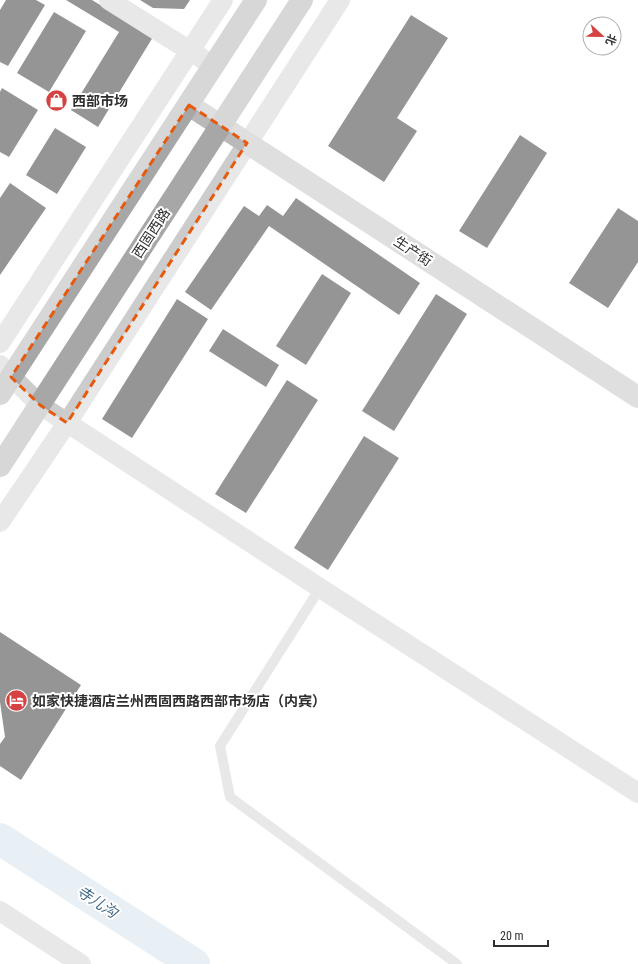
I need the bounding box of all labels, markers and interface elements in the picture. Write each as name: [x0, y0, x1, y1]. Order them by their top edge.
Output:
north arrow: [582, 16, 622, 56]
text: 北: [603, 32, 619, 47]
shop icon: 西部市场: [44, 88, 70, 114]
place label: 西部市场: [72, 93, 128, 109]
street label: 西固西路: [129, 205, 173, 261]
street label: 生产街: [391, 233, 435, 269]
hotel icon: 如家快捷酒店兰州西固西路西部市场店（内宾）: [4, 688, 30, 714]
place label: 如家快捷酒店兰州西固西路西部市场店（内宾）: [32, 693, 326, 709]
water label: 寺儿沟: [73, 882, 122, 923]
scale bar: [494, 922, 548, 948]
text: 20 m: [500, 929, 524, 943]

